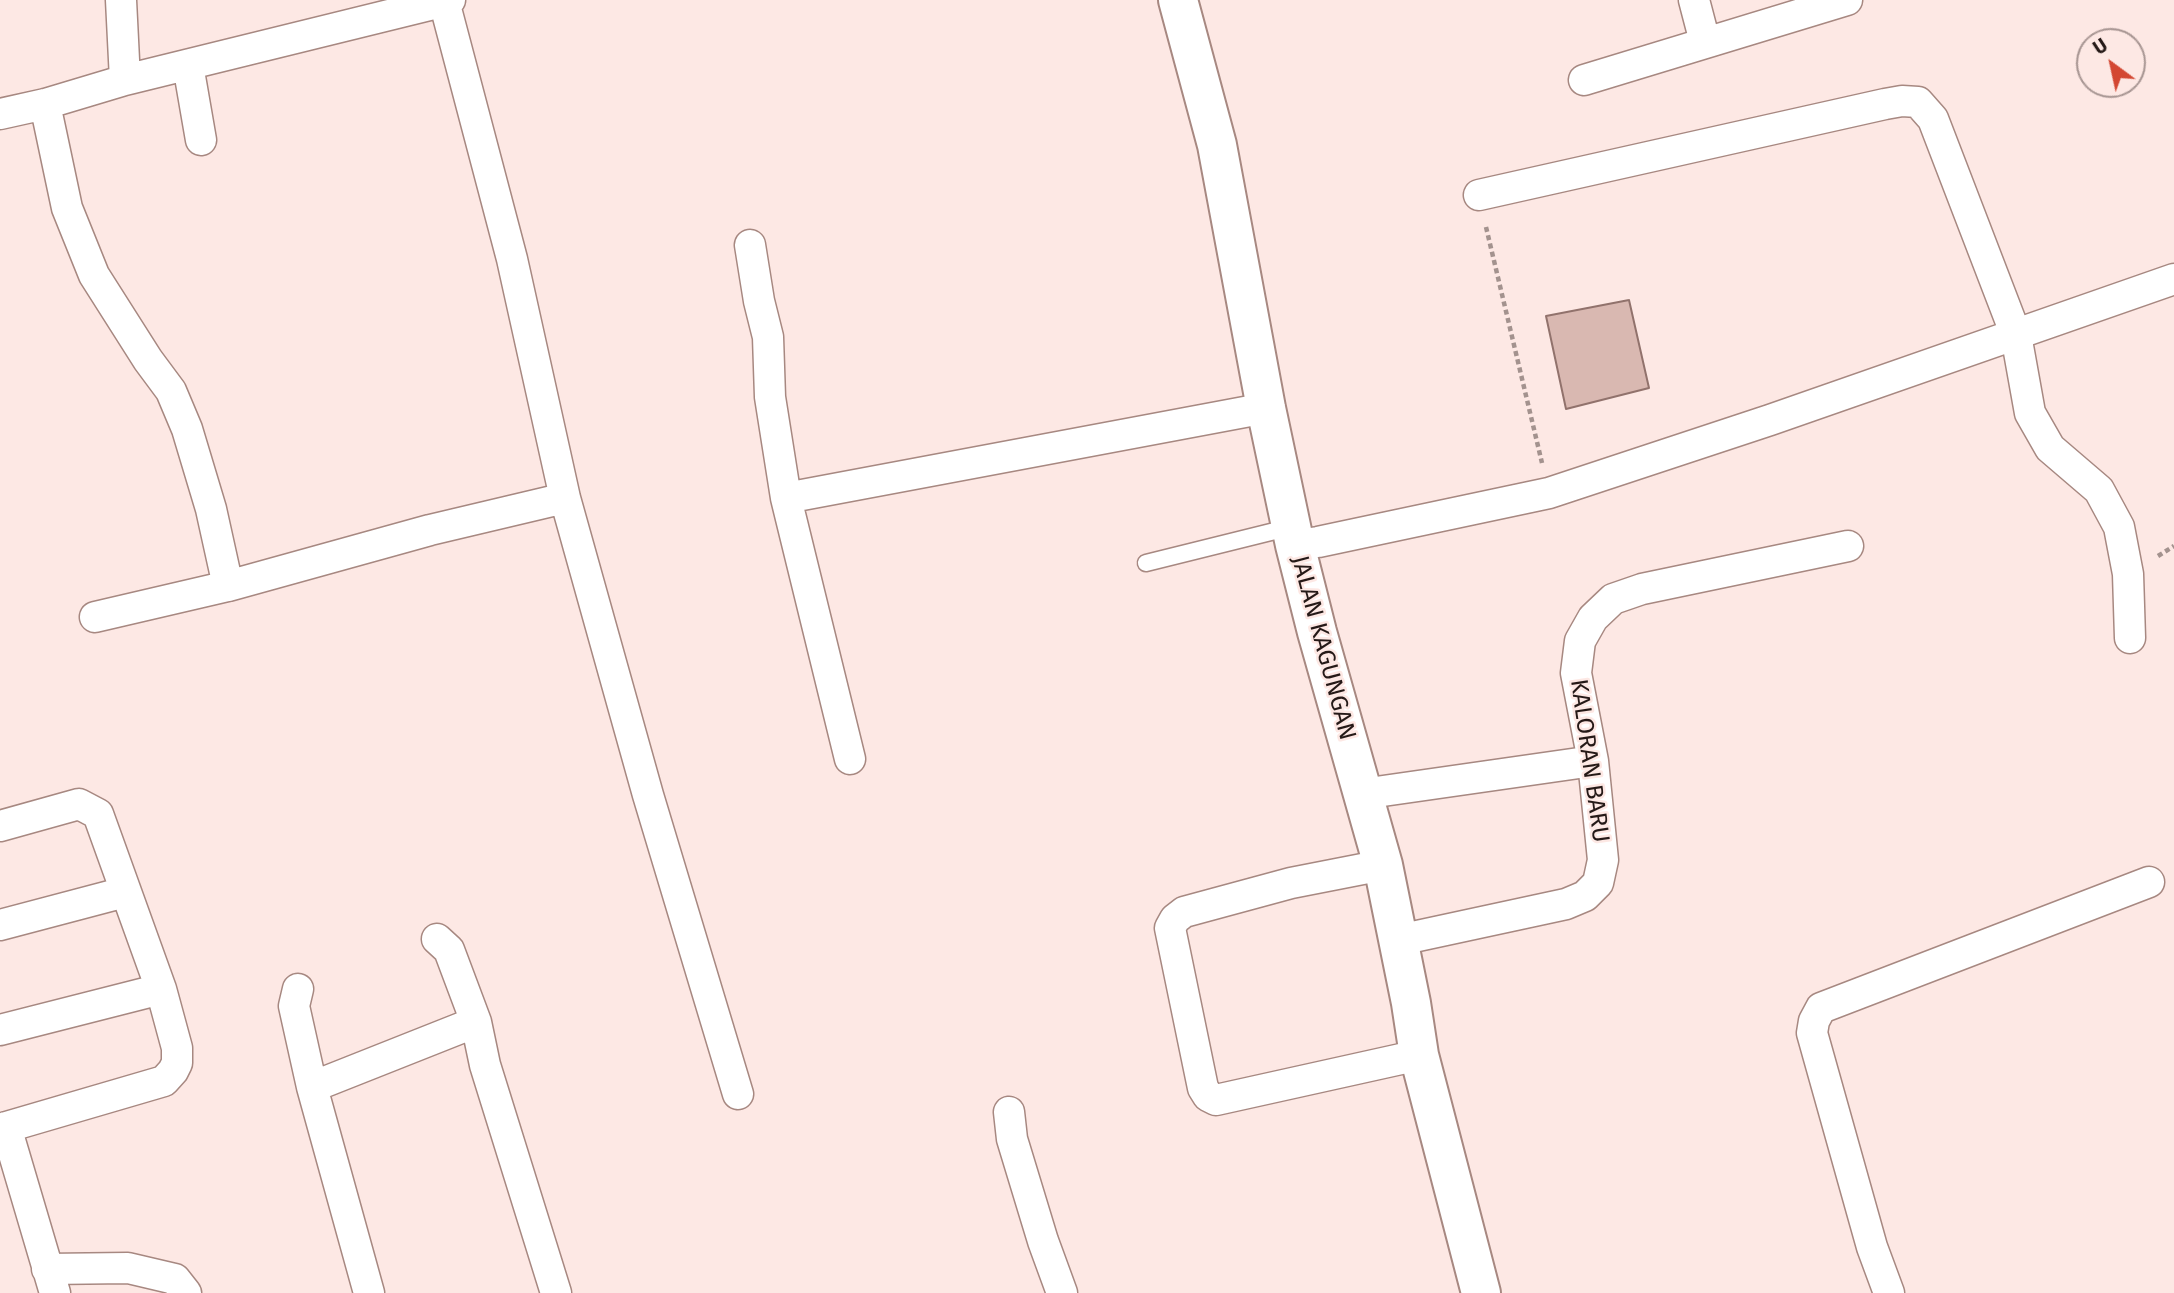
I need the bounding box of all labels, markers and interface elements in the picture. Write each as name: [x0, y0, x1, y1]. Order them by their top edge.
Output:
north arrow: [2076, 28, 2146, 98]
text: U: [2089, 34, 2112, 60]
street label: JALAN KAGUNGAN: [1285, 553, 1361, 743]
street label: KALORAN BARU: [1563, 677, 1615, 845]

